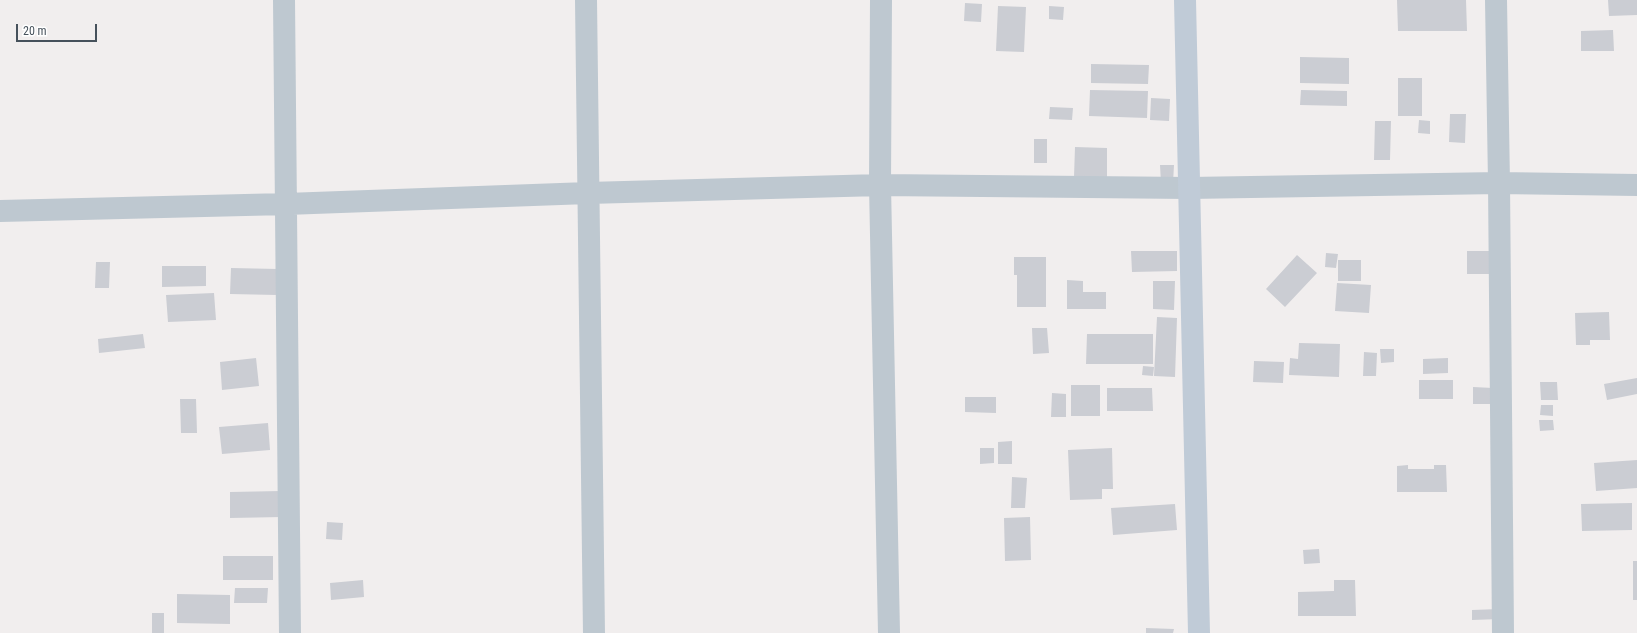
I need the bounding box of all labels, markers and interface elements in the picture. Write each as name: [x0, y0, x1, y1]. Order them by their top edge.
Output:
scale bar: [18, 16, 99, 42]
text: 20 m: [23, 24, 47, 38]

